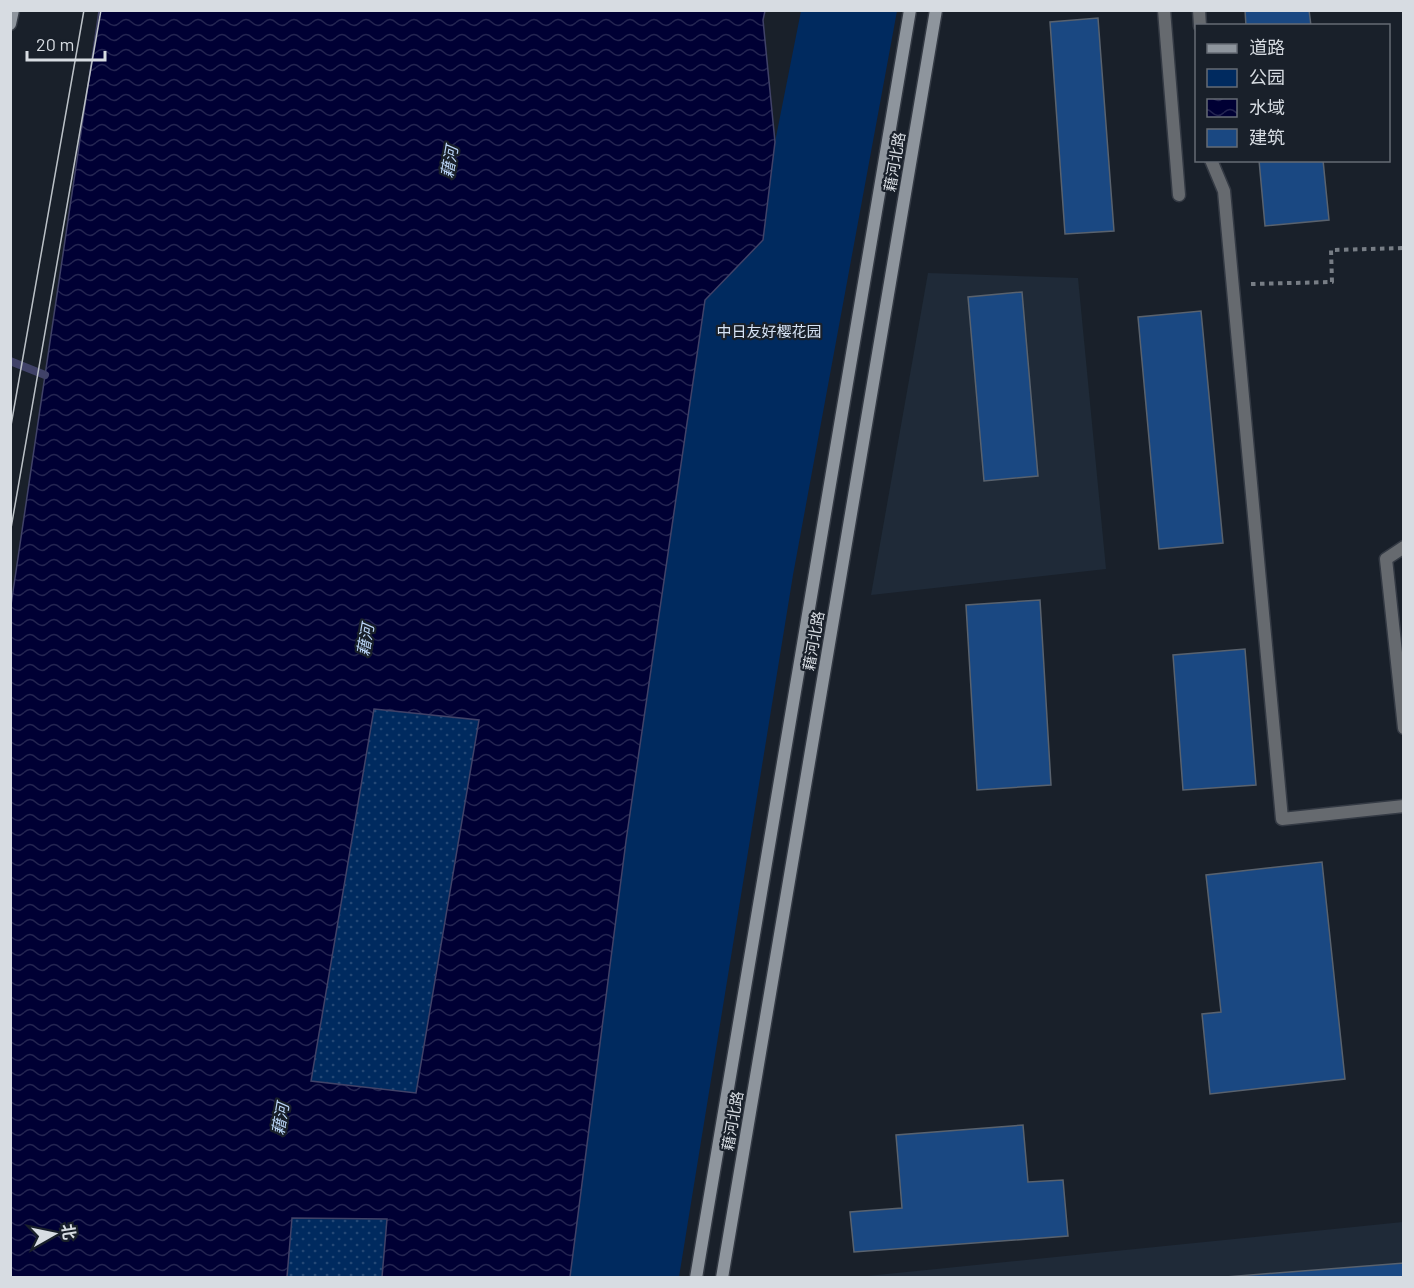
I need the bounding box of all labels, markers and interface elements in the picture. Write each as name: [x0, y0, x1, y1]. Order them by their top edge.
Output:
scale bar: [27, 24, 105, 62]
legend: [1195, 24, 1390, 162]
text: 20 m: [36, 33, 74, 55]
text: 道路: [1249, 36, 1285, 58]
text: 公园: [1249, 66, 1285, 88]
text: 水域: [1249, 96, 1285, 118]
text: 建筑: [1249, 126, 1285, 148]
street label: 藉河北路: [880, 131, 908, 193]
water label: 藉河: [436, 142, 461, 179]
park label: 中日友好樱花园: [716, 322, 822, 340]
street label: 藉河北路: [799, 610, 827, 672]
water label: 藉河: [352, 620, 377, 657]
street label: 藉河北路: [718, 1090, 746, 1152]
water label: 藉河: [267, 1099, 292, 1136]
north arrow: [24, 1204, 84, 1264]
text: 北: [59, 1222, 80, 1241]

